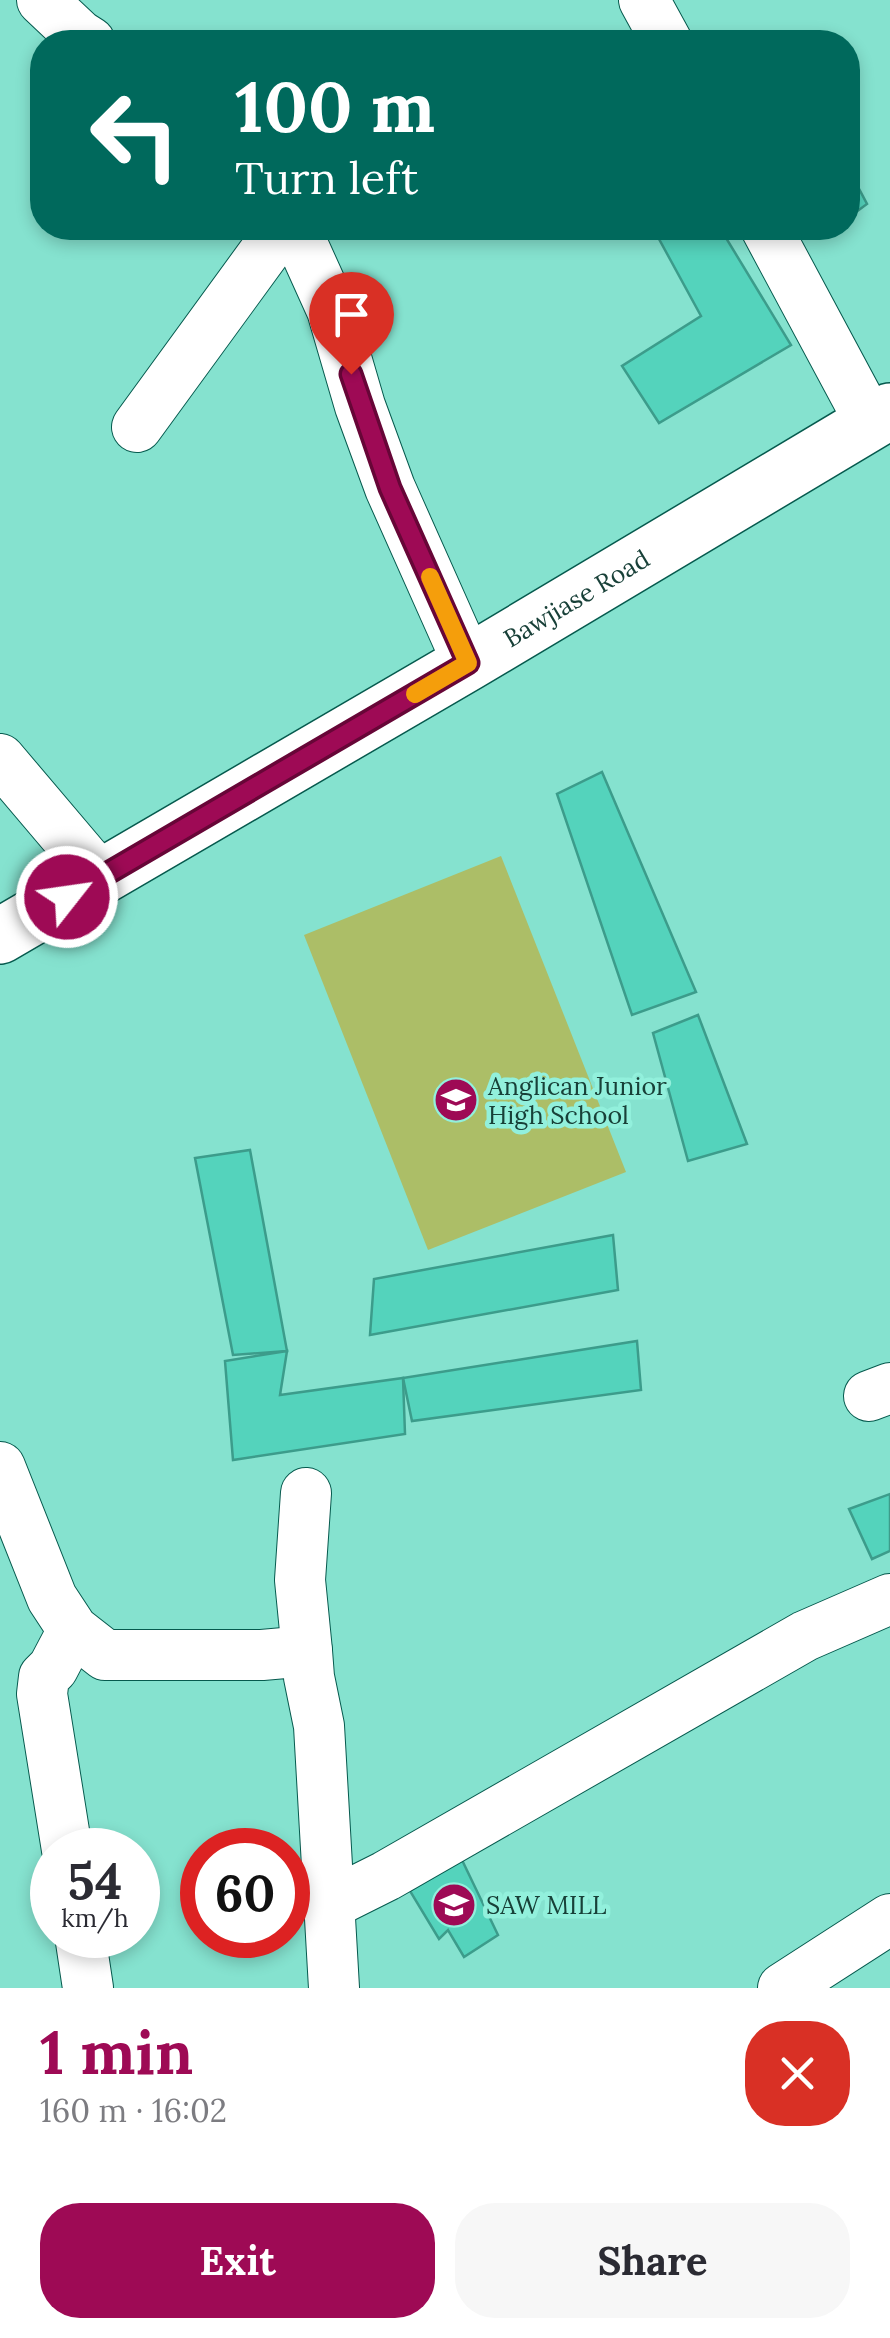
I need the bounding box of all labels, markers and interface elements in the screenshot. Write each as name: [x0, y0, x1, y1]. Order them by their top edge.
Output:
text: 100 m: [235, 62, 435, 151]
icon: left: [70, 70, 200, 200]
text: Turn left: [235, 149, 418, 206]
pin: [309, 272, 394, 375]
icon: arrive: [324, 287, 379, 342]
street label: Bawjiase Road: [498, 542, 655, 654]
position arrow: [15, 845, 119, 949]
place label: Anglican Junior High School: [487, 1070, 667, 1131]
school or university icon: Anglican Junior High School: [433, 1077, 479, 1123]
speed limit sign: 60: [180, 1828, 310, 1958]
text: 54: [68, 1849, 122, 1913]
school or university icon: SAW MILL: [431, 1882, 477, 1928]
place label: SAW MILL: [486, 1889, 606, 1921]
text: km/h: [61, 1902, 129, 1934]
text: 1 min: [40, 2014, 193, 2090]
button: close: [745, 2021, 850, 2126]
text: 160 m · 16:02: [40, 2090, 227, 2131]
button: Exit: [40, 2203, 435, 2318]
button: Share: [455, 2203, 850, 2318]

